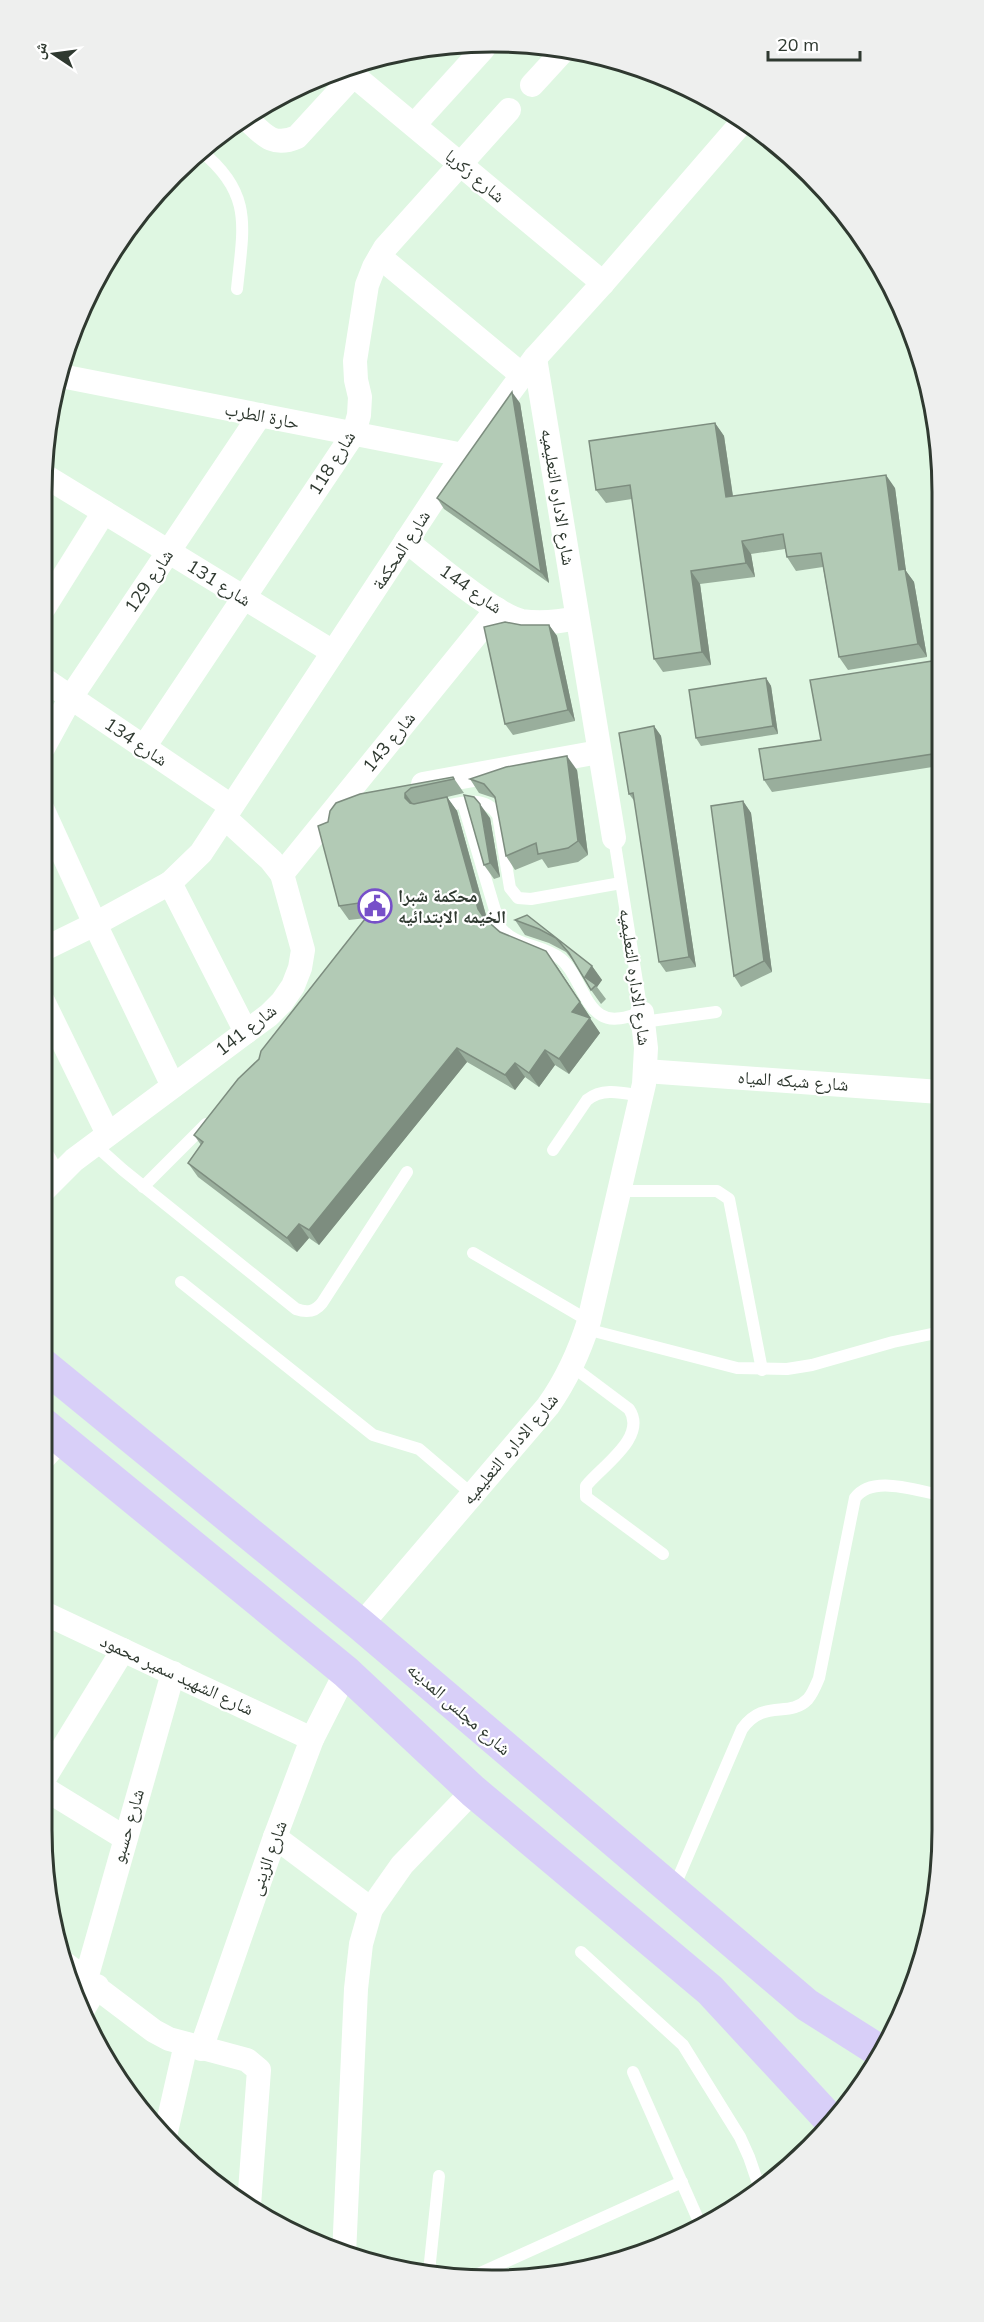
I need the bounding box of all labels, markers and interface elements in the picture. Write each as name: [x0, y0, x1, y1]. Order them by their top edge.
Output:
north arrow: [24, 24, 84, 84]
scale bar: [768, 24, 860, 62]
text: 20 m: [777, 33, 819, 56]
text: ش: [28, 40, 51, 61]
street label: شارع زكريا: [441, 144, 510, 207]
street label: حارة الطرب: [223, 397, 301, 434]
street label: شارع 118: [303, 426, 360, 499]
street label: شارع الاداره التعليميه: [536, 427, 581, 567]
street label: شارع المحكمة: [366, 506, 435, 594]
street label: شارع 129: [119, 545, 178, 617]
street label: شارع 131: [183, 554, 256, 611]
street label: شارع 144: [435, 559, 507, 618]
street label: شارع 143: [357, 707, 420, 777]
street label: شارع 134: [100, 712, 172, 771]
place label: محكمة شبرا الخيمه الابتدائيه: [398, 884, 506, 928]
public building icon: محكمة شبرا الخيمه الابتدائيه: [357, 888, 393, 924]
street label: شارع الاداره التعليميه: [614, 907, 657, 1047]
street label: شارع 141: [211, 999, 281, 1061]
street label: شارع شبكه المياه: [737, 1065, 849, 1096]
street label: شارع الاداره التعليميه: [456, 1388, 563, 1509]
street label: شارع الشهيد سمير محمود: [97, 1629, 258, 1720]
street label: شارع مجلس المدينه: [403, 1657, 516, 1760]
street label: شارع حسبو: [106, 1786, 149, 1866]
street label: شارع الزينى: [243, 1817, 292, 1898]

